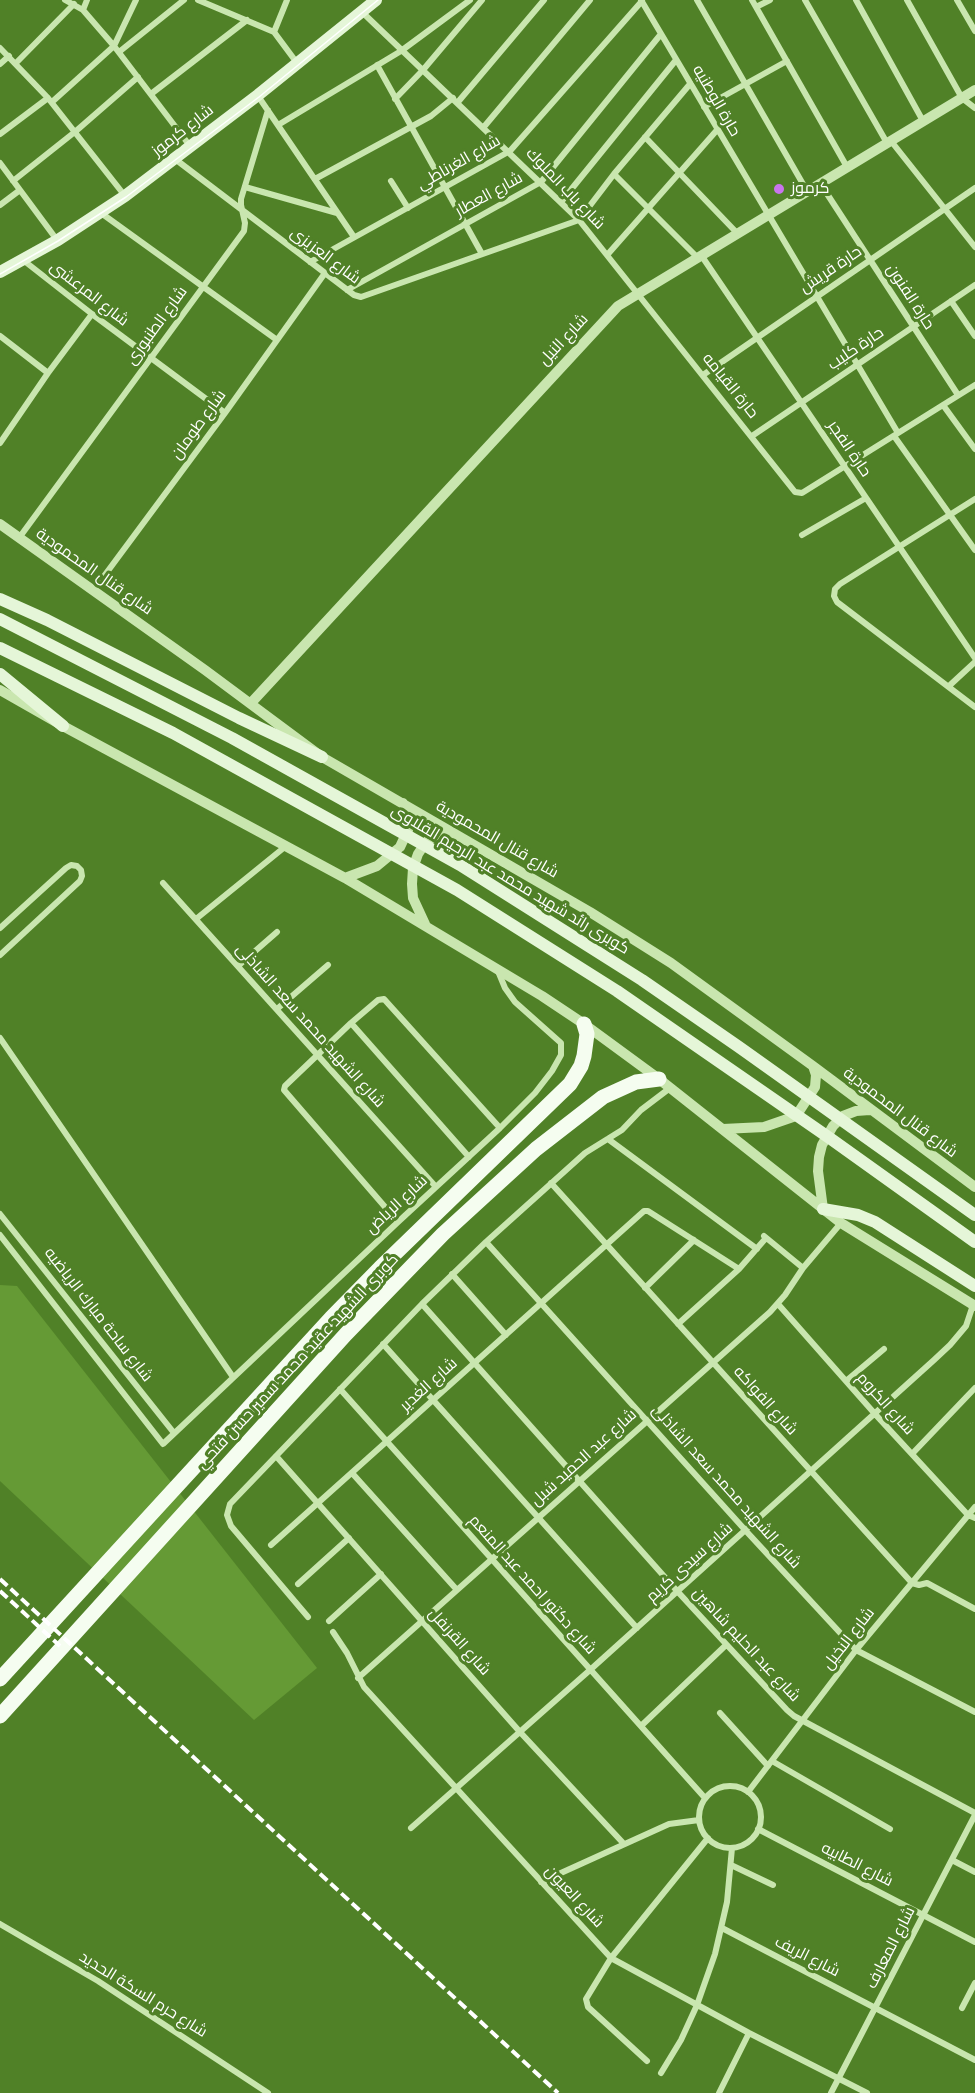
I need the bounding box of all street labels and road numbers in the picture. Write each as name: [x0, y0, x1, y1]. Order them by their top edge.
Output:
street label: حارة الوطنيه: [688, 62, 744, 140]
street label: شارع كرموز: [148, 101, 218, 161]
street label: شارع الغرناطي: [414, 131, 504, 195]
street label: شارع باب الملوك: [521, 144, 609, 234]
street label: شارع العطار: [452, 169, 526, 221]
street label: شارع العزيزى: [286, 223, 364, 289]
street label: حارة قريش: [796, 242, 866, 298]
street label: شارع المرعشى: [46, 257, 132, 331]
street label: حارة الفنون: [882, 261, 938, 333]
street label: شارع الطنبورى: [122, 283, 192, 369]
street label: شارع النيل: [535, 310, 593, 370]
street label: حارة كليب: [824, 323, 888, 375]
street label: حارة القيامه: [698, 349, 762, 423]
street label: شارع طومان: [167, 386, 231, 464]
street label: حارة الفجر: [823, 417, 875, 481]
street label: شارع قنال المحمودية: [32, 524, 156, 620]
street label: شارع قنال المحمودية: [432, 797, 562, 883]
street label: كوبرى رائد شهيد محمد عبد الرحيم القلاوى: [387, 801, 633, 959]
street label: شارع الشهيد محمد سعد الشاذلى: [231, 940, 389, 1112]
street label: شارع قنال المحمودية: [839, 1064, 961, 1162]
street label: شارع الرياض: [362, 1172, 432, 1238]
street label: شارع ساحة مبارك الرياضيه: [40, 1244, 156, 1386]
street label: كوبرى الشهيد عقيد محمد سمير حسن فتحي: [193, 1250, 403, 1474]
street label: شارع الغدير: [396, 1354, 462, 1416]
street label: شارع الفواكه: [729, 1363, 801, 1439]
street label: شارع الكروم: [852, 1369, 918, 1439]
street label: شارع الشهيد محمد سعد الشاذلى: [647, 1401, 805, 1573]
street label: شارع عبد الحميد شبل: [527, 1405, 641, 1511]
street label: شارع دكتور احمد عبد المنعم: [464, 1511, 600, 1659]
street label: شارع سيدى كريم: [643, 1519, 737, 1607]
street label: شارع عبد الحليم شاهين: [688, 1584, 804, 1706]
street label: شارع القرنفل: [424, 1604, 494, 1680]
street label: شارع النخيل: [819, 1604, 879, 1674]
street label: شارع الطابيه: [818, 1839, 896, 1891]
street label: شارع العيون: [540, 1862, 608, 1932]
street label: شارع المعارف: [862, 1904, 920, 1992]
street label: شارع الريف: [771, 1932, 843, 1982]
street label: شارع حرم السكة الحديد: [75, 1948, 211, 2042]

